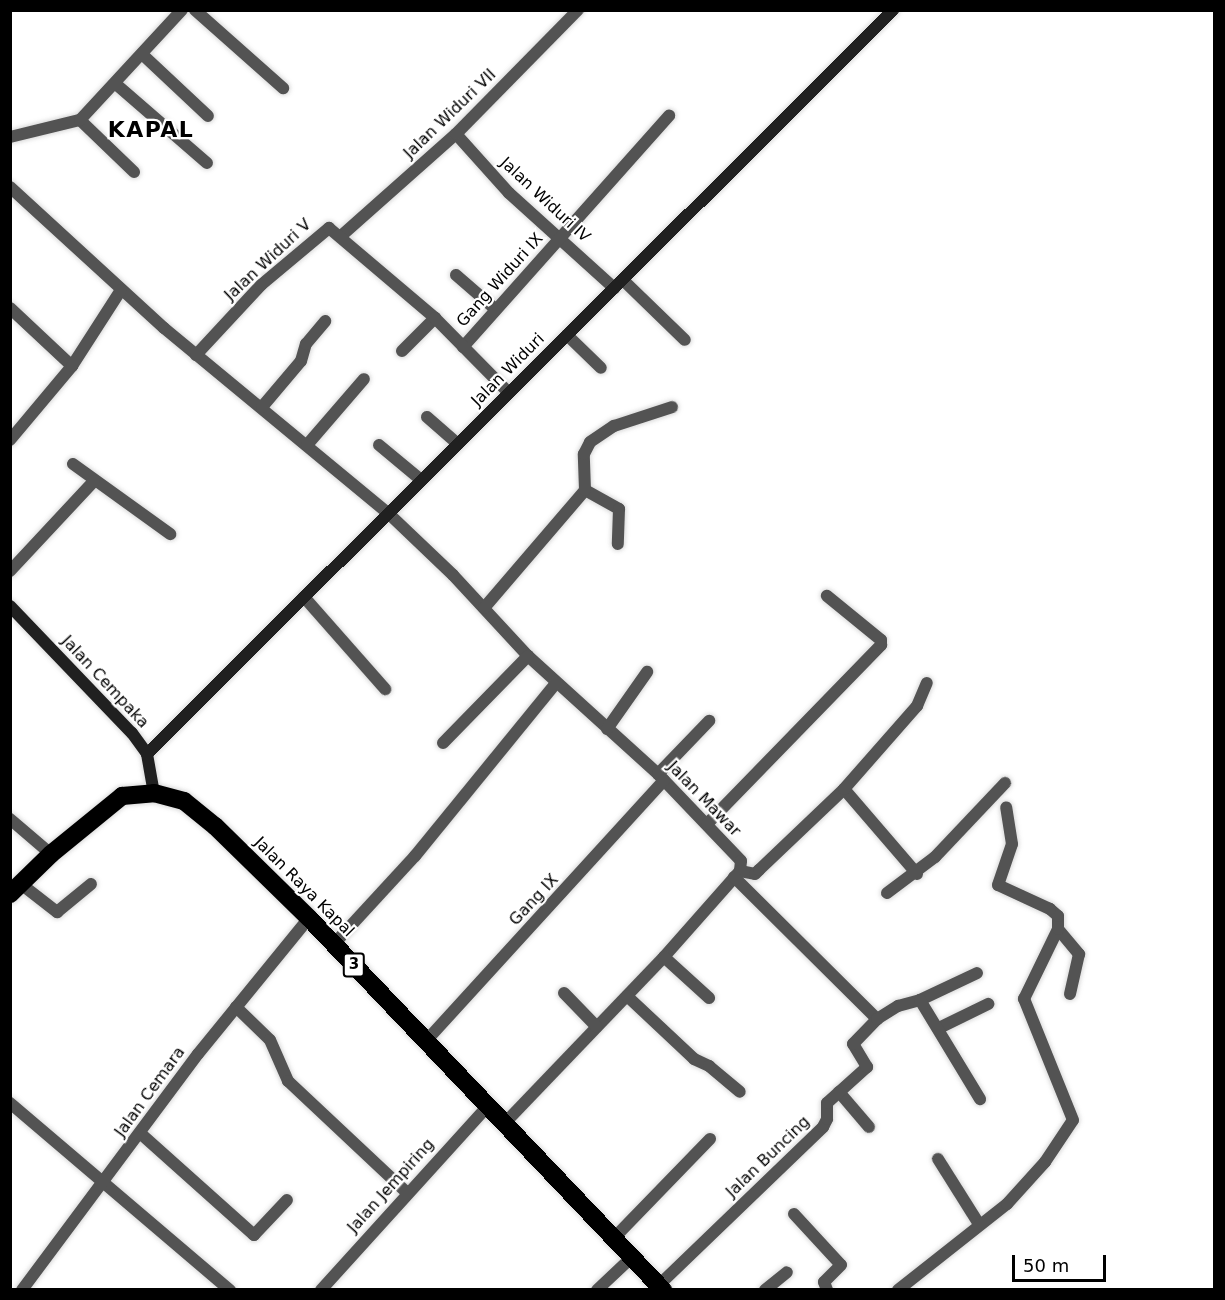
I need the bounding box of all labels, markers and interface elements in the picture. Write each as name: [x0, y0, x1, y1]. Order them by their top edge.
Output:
street label: Jalan Widuri VII: [400, 65, 500, 163]
district label: KAPAL: [108, 117, 194, 143]
street label: Jalan Widuri IV: [496, 153, 594, 247]
street label: Jalan Widuri V: [221, 215, 315, 305]
street label: Gang Widuri IX: [453, 229, 547, 331]
street label: Jalan Widuri: [468, 330, 548, 410]
street label: Jalan Cempaka: [57, 632, 153, 732]
street label: Jalan Mawar: [663, 757, 745, 841]
street label: Jalan Raya Kapal: [250, 833, 358, 941]
street label: Gang IX: [505, 870, 563, 930]
road number: 3: [342, 953, 366, 977]
street label: Jalan Cemara: [111, 1043, 189, 1141]
street label: Jalan Buncing: [722, 1112, 814, 1202]
street label: Jalan Jempiring: [344, 1135, 438, 1237]
scale bar: [1015, 1243, 1110, 1281]
text: 50 m: [1023, 1255, 1069, 1276]

